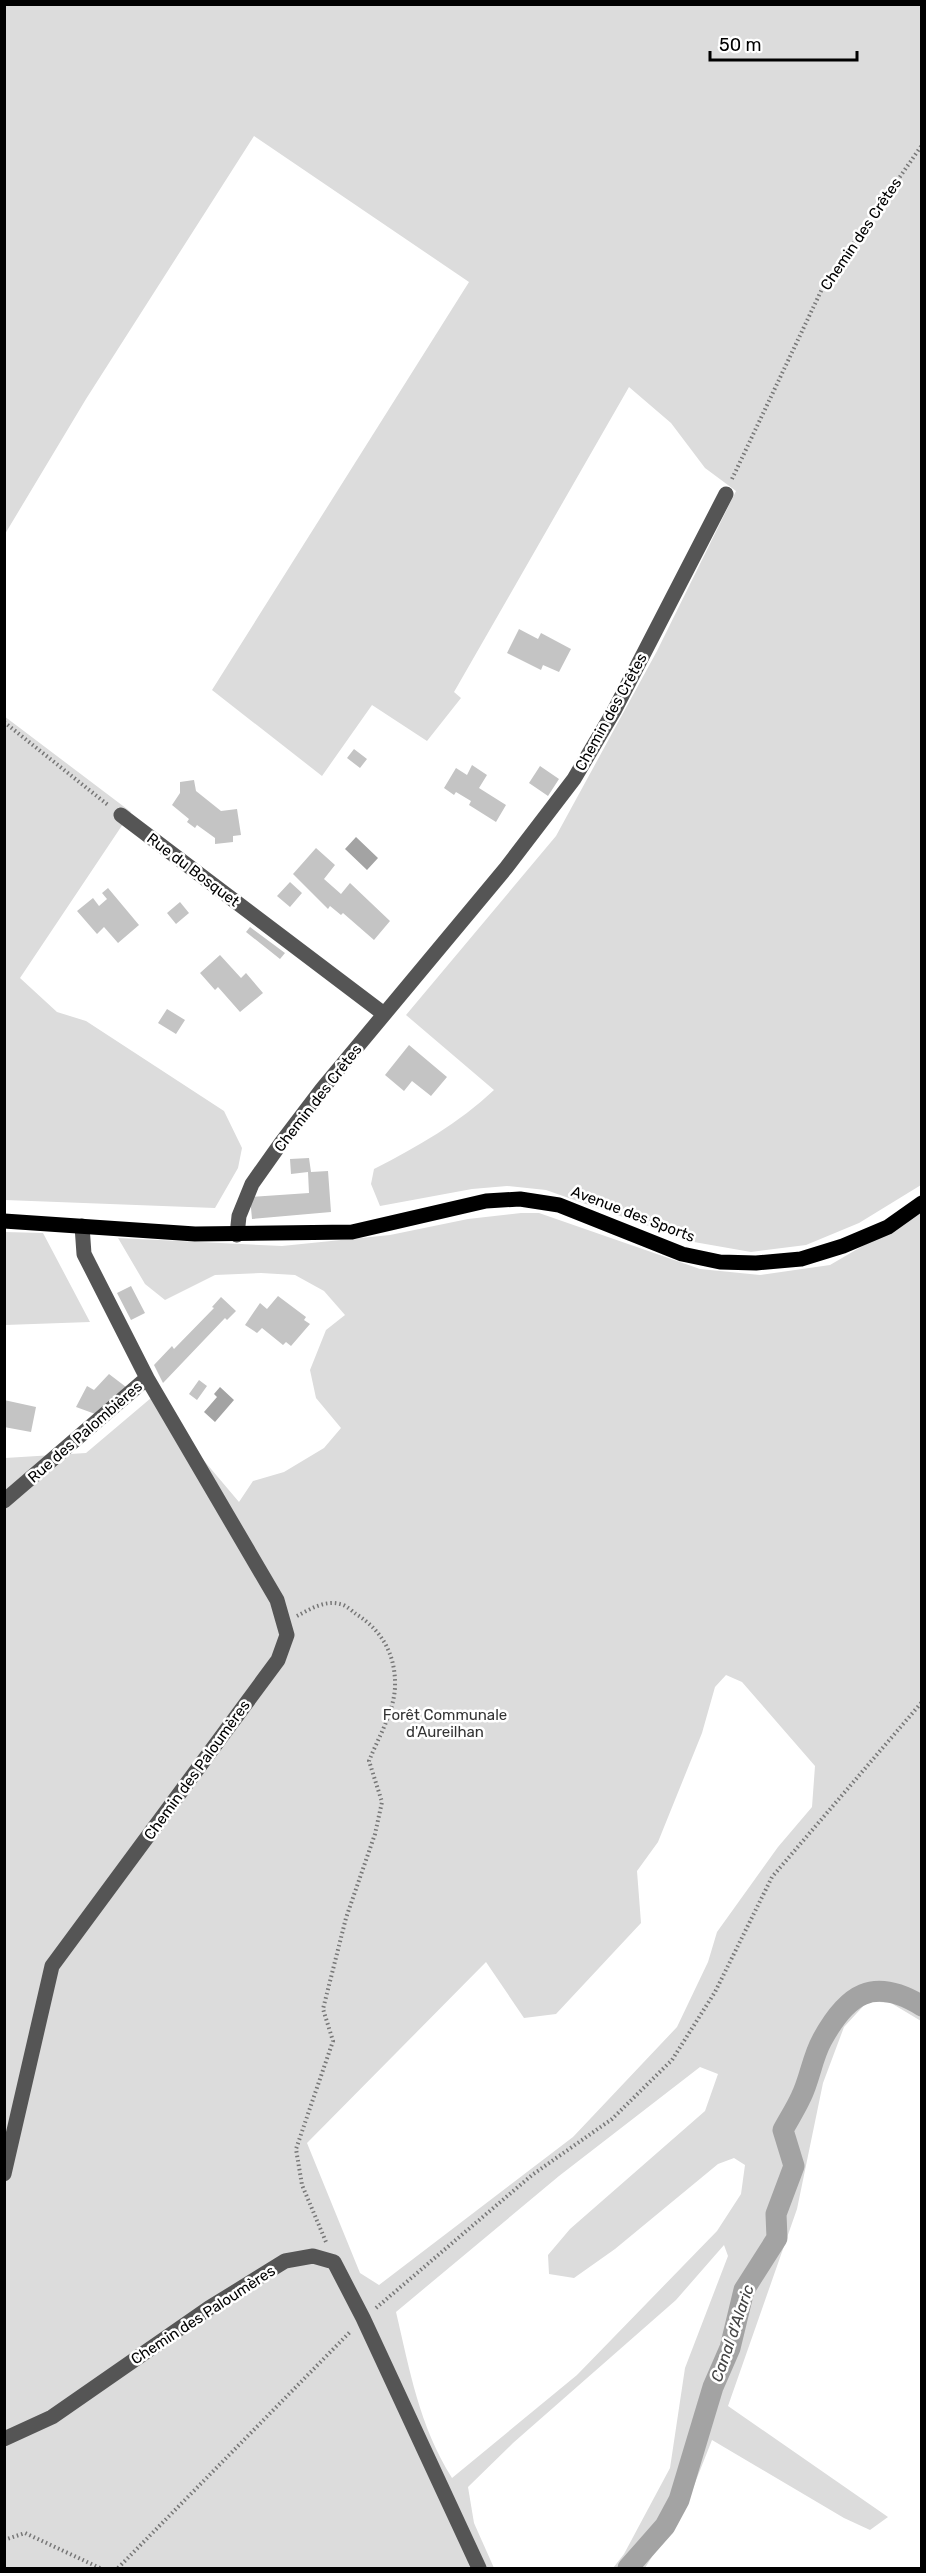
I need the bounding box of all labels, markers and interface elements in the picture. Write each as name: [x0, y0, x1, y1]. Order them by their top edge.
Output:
scale bar: [710, 24, 857, 62]
text: 50 m: [719, 34, 762, 56]
street label: Chemin des Crêtes: [817, 174, 905, 294]
street label: Chemin des Crêtes: [571, 650, 651, 774]
street label: Rue du Bosquet: [143, 829, 243, 911]
street label: Chemin des Crêtes: [270, 1040, 366, 1155]
street label: Avenue des Sports: [569, 1182, 698, 1246]
street label: Rue des Palombières: [24, 1377, 146, 1487]
street label: Chemin des Paloumères: [140, 1696, 254, 1843]
park label: Forêt Communale d'Aureilhan: [383, 1706, 507, 1741]
street label: Chemin des Paloumères: [128, 2261, 279, 2368]
water label: Canal d'Alaric: [707, 2282, 758, 2384]

